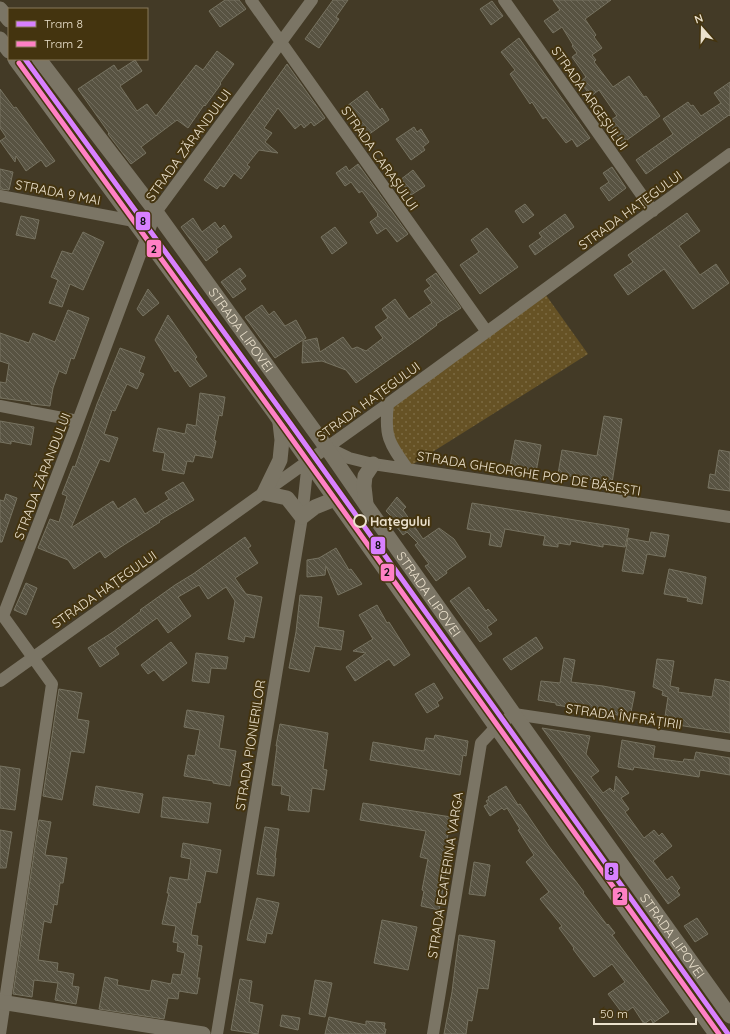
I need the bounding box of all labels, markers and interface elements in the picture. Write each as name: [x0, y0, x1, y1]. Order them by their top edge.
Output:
legend: [8, 8, 148, 60]
north arrow: [682, 8, 722, 48]
text: N: [692, 11, 705, 27]
text: Tram 8: [44, 16, 83, 31]
text: Tram 2: [44, 36, 83, 51]
street label: STRADA ARGEȘULUI: [548, 43, 632, 153]
street label: STRADA ZĂRANDULUI: [142, 86, 234, 204]
street label: STRADA CARAȘULUI: [338, 103, 422, 213]
street label: STRADA HAȚEGULUI: [575, 167, 685, 253]
street label: STRADA 9 MAI: [14, 176, 102, 208]
line badge: 8: [135, 211, 151, 231]
text: 8: [140, 214, 146, 228]
line badge: 2: [146, 239, 162, 258]
text: 2: [151, 242, 157, 256]
street label: STRADA LIPOVEI: [205, 284, 277, 375]
street label: STRADA HAȚEGULUI: [313, 358, 423, 444]
street label: STRADA ZĂRANDULUI: [10, 410, 74, 542]
street label: STRADA GHEORGHE POP DE BĂSEȘTI: [416, 447, 642, 499]
place label: Hațegului: [370, 513, 430, 530]
marker: Hațegului: [353, 514, 367, 528]
line badge: 8: [370, 536, 386, 555]
text: 8: [375, 538, 381, 552]
street label: STRADA HAȚEGULUI: [49, 547, 159, 631]
street label: STRADA LIPOVEI: [393, 548, 465, 640]
line badge: 2: [380, 563, 395, 582]
text: 2: [384, 565, 390, 579]
street label: STRADA PIONIERILOR: [232, 678, 268, 811]
street label: STRADA ÎNFRĂȚIRII: [565, 700, 683, 732]
street label: STRADA ECATERINA VARGA: [424, 790, 466, 959]
line badge: 8: [604, 862, 619, 881]
text: 8: [608, 864, 614, 878]
line badge: 2: [612, 887, 628, 906]
text: 2: [617, 889, 623, 903]
street label: STRADA LIPOVEI: [637, 890, 708, 981]
scale bar: [594, 1000, 696, 1026]
text: 50 m: [600, 1006, 628, 1021]

